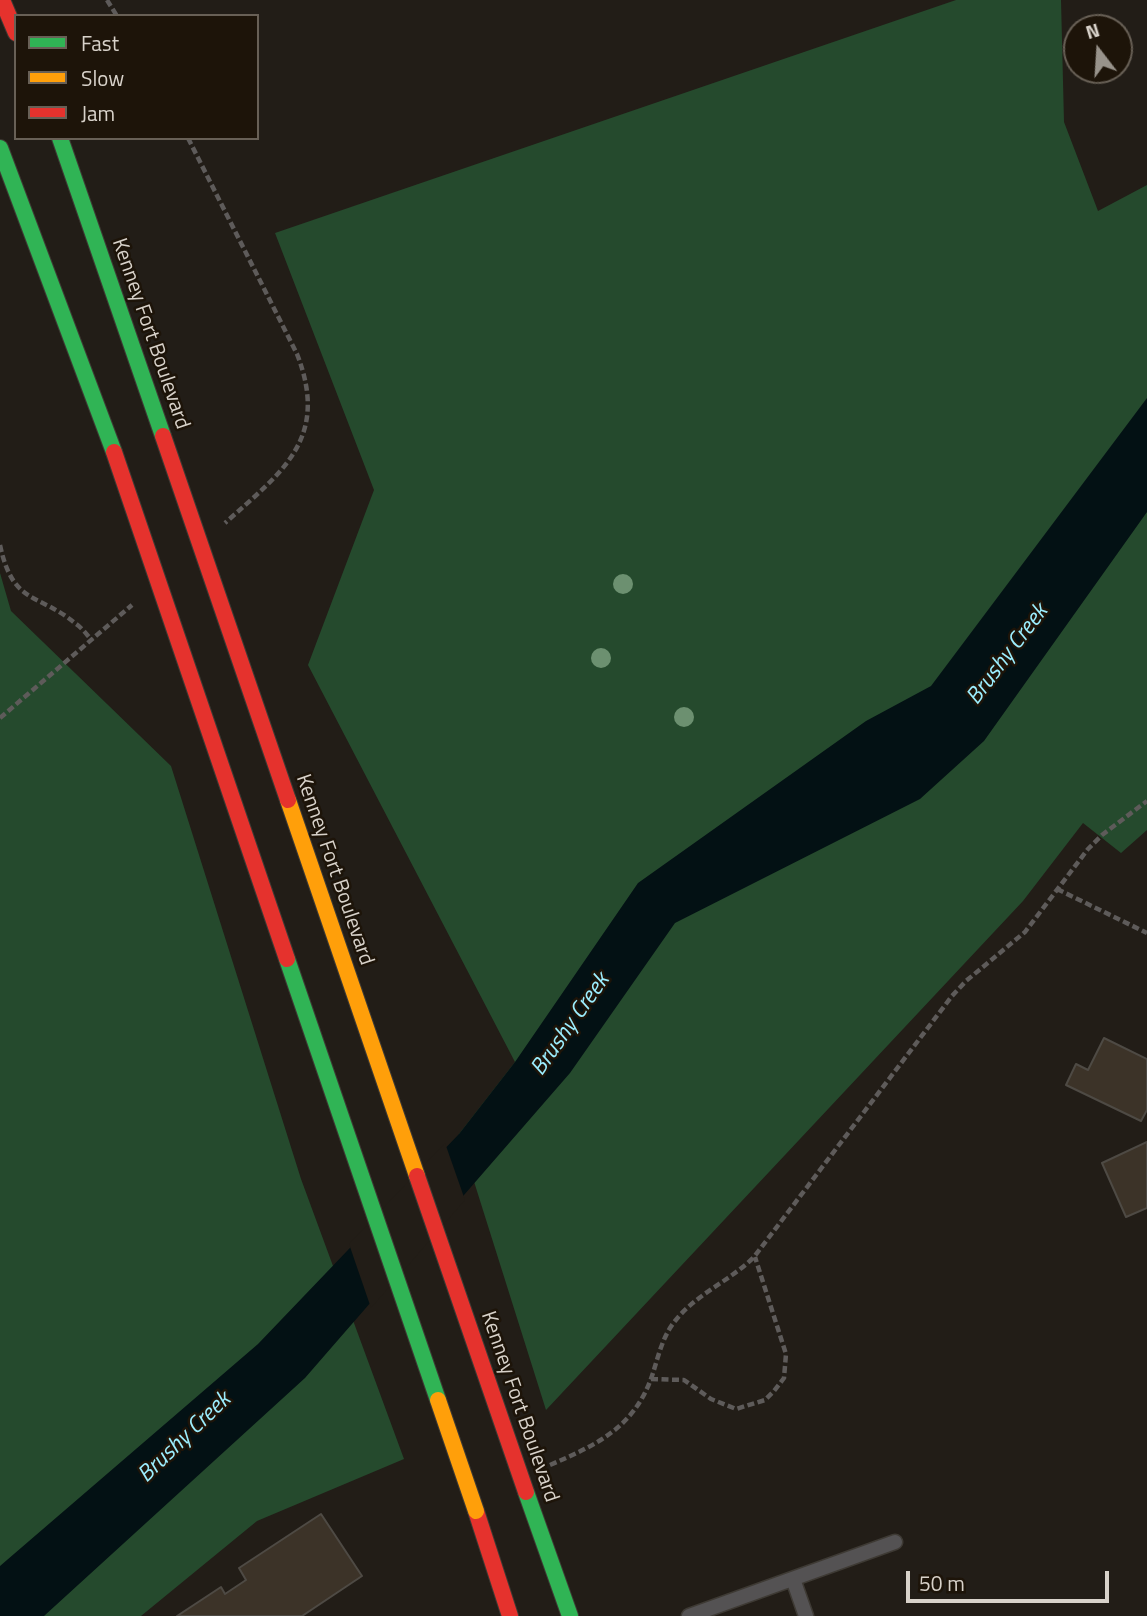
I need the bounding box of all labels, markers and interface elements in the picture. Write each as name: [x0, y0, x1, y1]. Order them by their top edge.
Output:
legend: [14, 14, 259, 140]
north arrow: [1063, 14, 1133, 84]
text: N: [1082, 15, 1103, 46]
text: Fast: [81, 27, 119, 59]
text: Slow: [81, 62, 124, 94]
text: Jam: [81, 97, 115, 129]
street label: Kenney Fort Boulevard: [106, 235, 194, 433]
water label: Brushy Creek: [961, 599, 1055, 711]
street label: Kenney Fort Boulevard: [290, 771, 378, 969]
water label: Brushy Creek: [526, 968, 616, 1082]
street label: Kenney Fort Boulevard: [475, 1308, 563, 1506]
water label: Brushy Creek: [133, 1387, 237, 1489]
scale bar: [909, 1556, 1112, 1600]
text: 50 m: [919, 1567, 965, 1599]

